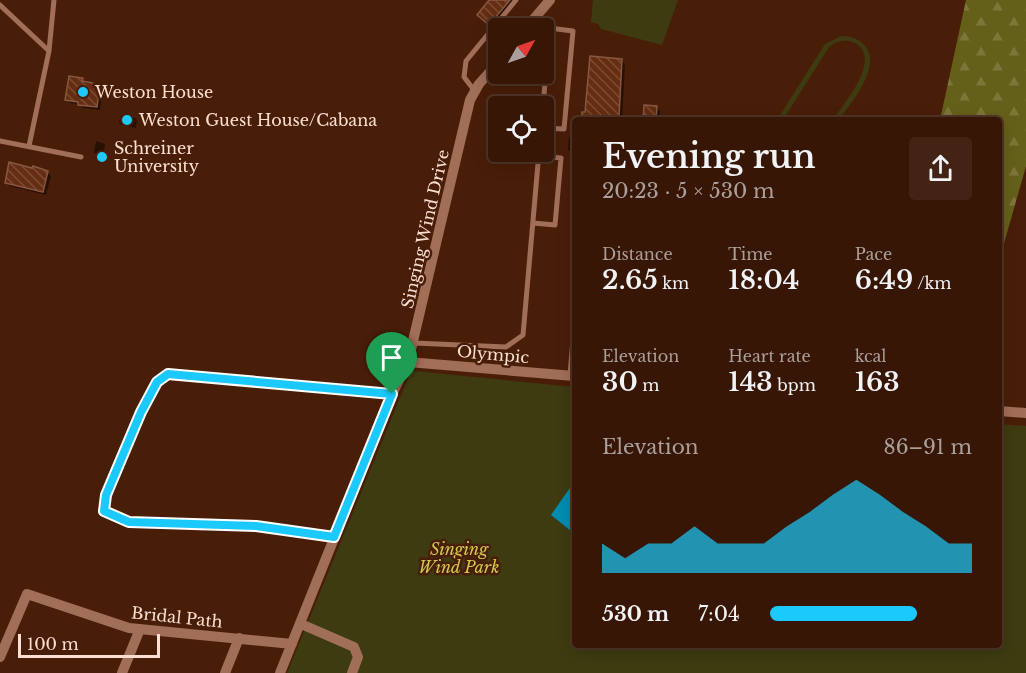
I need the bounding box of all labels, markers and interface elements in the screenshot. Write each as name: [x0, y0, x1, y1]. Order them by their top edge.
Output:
north arrow: [488, 18, 554, 84]
map controls: [488, 18, 554, 162]
place label: Weston House: [94, 82, 213, 102]
marker: Weston House: [76, 85, 90, 99]
button: locate: [488, 96, 554, 162]
place label: Weston Guest House/Cabana: [138, 110, 377, 130]
marker: Weston Guest House/Cabana: [120, 113, 134, 127]
text: Evening run: [602, 136, 816, 177]
button: share: [909, 137, 972, 200]
place label: Schreiner University: [114, 138, 200, 176]
street label: Singing Wind Drive: [397, 148, 453, 310]
marker: Schreiner University: [95, 150, 109, 164]
text: 20:23 · 5 × 530 m: [602, 179, 775, 203]
text: Distance: [602, 244, 673, 264]
text: Time: [728, 244, 772, 264]
text: Pace: [855, 244, 892, 264]
text: 2.65: [602, 264, 658, 296]
text: 18:04: [728, 264, 799, 296]
text: 6:49: [855, 264, 913, 296]
text: km: [658, 273, 689, 293]
text: /km: [913, 273, 952, 293]
pin: [366, 332, 417, 394]
icon: arrive: [375, 341, 408, 374]
street label: Olympic: [456, 341, 530, 367]
text: Elevation: [602, 346, 679, 366]
text: Heart rate: [728, 346, 811, 366]
text: kcal: [855, 346, 887, 366]
text: 30: [602, 366, 638, 398]
text: 143: [728, 366, 773, 398]
text: 163: [855, 366, 900, 398]
text: m: [638, 375, 659, 395]
text: bpm: [773, 375, 816, 395]
text: Elevation: [602, 435, 699, 459]
text: 86–91 m: [884, 435, 972, 459]
park label: Singing Wind Park: [419, 539, 499, 577]
street label: Bridal Path: [130, 602, 224, 632]
text: 530 m: [602, 602, 669, 626]
text: 7:04: [698, 602, 740, 626]
scale bar: [18, 631, 160, 658]
text: 100 m: [27, 634, 79, 654]

